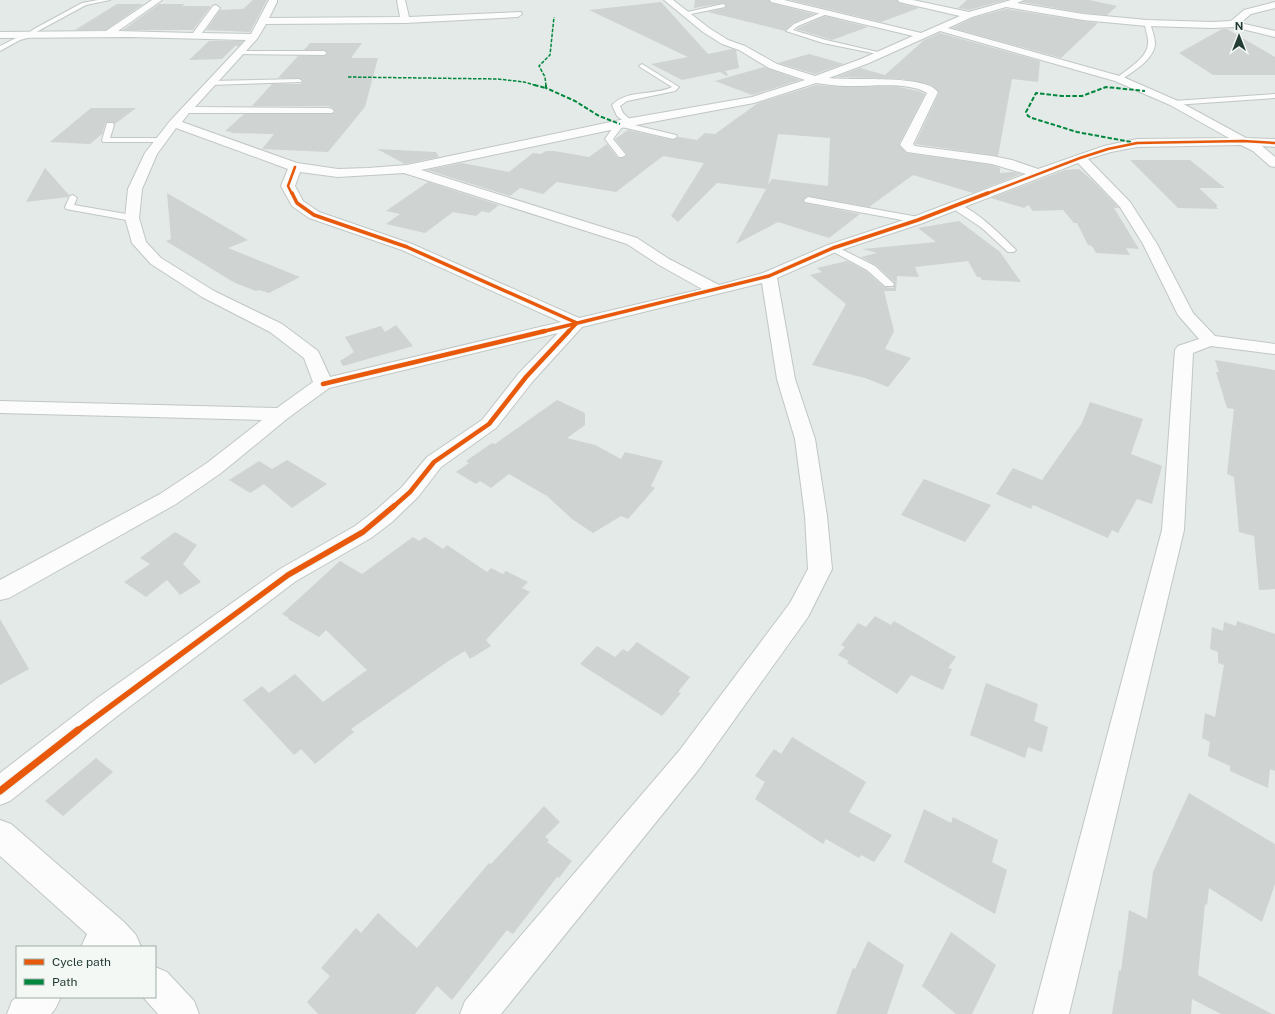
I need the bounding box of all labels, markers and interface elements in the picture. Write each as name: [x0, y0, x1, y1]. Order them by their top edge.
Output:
north arrow: [1219, 16, 1259, 56]
text: N: [1235, 20, 1243, 32]
legend: [16, 946, 156, 998]
text: Cycle path: [52, 955, 111, 969]
text: Path: [52, 975, 78, 989]

